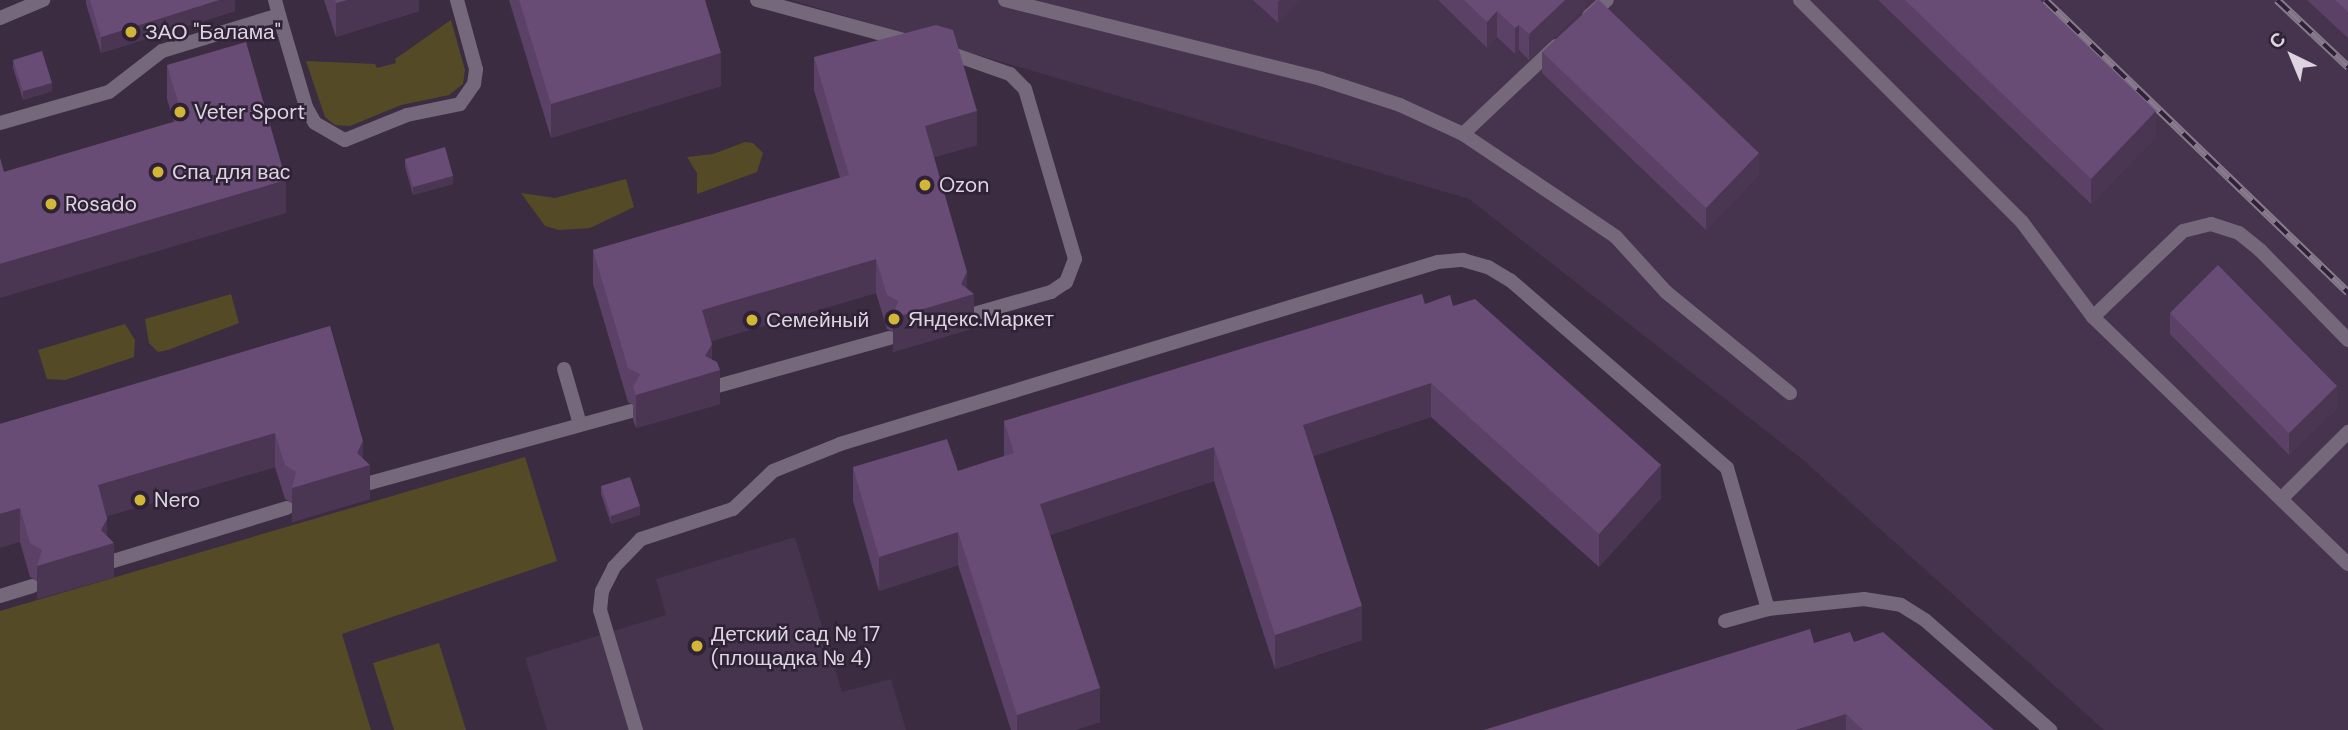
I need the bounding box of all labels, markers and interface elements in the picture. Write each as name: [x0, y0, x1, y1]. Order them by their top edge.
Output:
place label: ЗАО "Балама": [145, 19, 281, 45]
north arrow: [2257, 21, 2327, 91]
marker: ЗАО "Балама": [123, 24, 139, 40]
text: С: [2264, 26, 2291, 54]
place label: Veter Sport: [194, 99, 305, 125]
marker: Veter Sport: [172, 104, 188, 120]
place label: Спа для вас: [172, 159, 290, 185]
marker: Спа для вас: [150, 164, 166, 180]
place label: Ozon: [939, 172, 989, 198]
marker: Ozon: [917, 177, 933, 193]
place label: Rosado: [65, 191, 137, 217]
marker: Rosado: [43, 196, 59, 212]
place label: Яндекс.Маркет: [908, 306, 1054, 332]
place label: Семейный: [766, 307, 869, 333]
marker: Яндекс.Маркет: [886, 311, 902, 327]
marker: Семейный: [744, 312, 760, 328]
place label: Nero: [154, 487, 200, 513]
marker: Nero: [132, 492, 148, 508]
place label: Детский сад № 17 (площадка № 4): [711, 621, 880, 671]
marker: Детский сад № 17 (площадка № 4): [689, 638, 705, 654]

